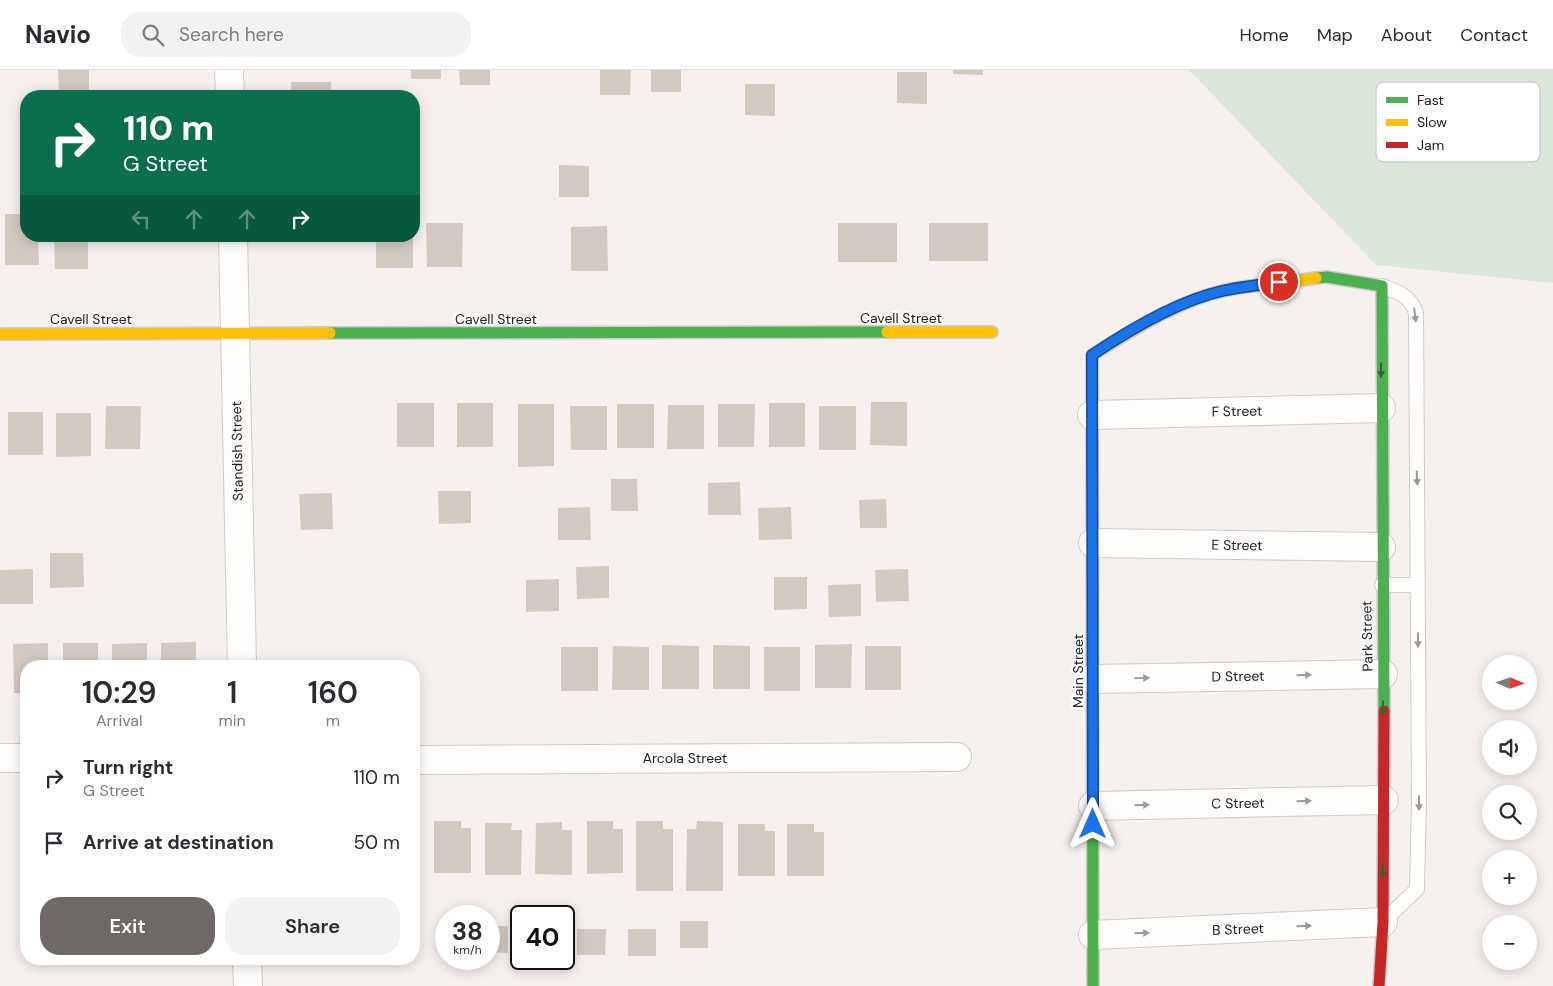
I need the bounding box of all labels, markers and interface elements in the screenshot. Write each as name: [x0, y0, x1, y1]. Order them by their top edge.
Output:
search box: [121, 12, 471, 57]
text: Navio: [25, 19, 91, 50]
icon: search: [139, 21, 167, 49]
text: Search here: [179, 22, 284, 47]
text: Home: [1239, 23, 1289, 47]
text: Map: [1317, 23, 1353, 47]
text: About: [1381, 23, 1432, 47]
text: Contact: [1460, 23, 1528, 47]
legend: [1376, 82, 1540, 162]
text: Fast: [1417, 91, 1444, 109]
text: 110 m: [123, 105, 214, 151]
icon: right: [40, 110, 105, 175]
text: Slow: [1417, 113, 1447, 131]
text: Jam: [1417, 136, 1444, 154]
text: G Street: [123, 149, 208, 178]
icon: left: [127, 205, 155, 233]
icon: ahead: [180, 205, 208, 233]
icon: ahead: [233, 205, 261, 233]
icon: right: [286, 205, 314, 233]
pin: [1258, 261, 1300, 303]
icon: arrive: [1265, 268, 1293, 296]
one-way arrow: [1411, 308, 1419, 324]
street label: Cavell Street: [860, 309, 942, 327]
street label: Cavell Street: [50, 310, 132, 328]
street label: Cavell Street: [455, 310, 537, 328]
one-way arrow: [1377, 362, 1385, 378]
street label: Standish Street: [227, 401, 247, 501]
street label: F Street: [1211, 402, 1263, 420]
one-way arrow: [1413, 470, 1421, 486]
street label: E Street: [1211, 536, 1263, 554]
street label: Park Street: [1357, 600, 1377, 672]
one-way arrow: [1414, 632, 1422, 648]
street label: Main Street: [1069, 634, 1087, 708]
north arrow: [1482, 655, 1538, 710]
map controls: [1482, 655, 1537, 970]
street label: D Street: [1211, 667, 1265, 685]
one-way arrow: [1296, 671, 1312, 679]
text: 10:29: [82, 673, 157, 712]
text: 1: [227, 673, 237, 712]
text: 160: [308, 673, 358, 712]
one-way arrow: [1134, 674, 1150, 682]
one-way arrow: [1379, 700, 1387, 716]
text: Arrival: [96, 710, 143, 731]
text: min: [219, 710, 246, 731]
text: m: [326, 710, 340, 731]
button: sound: [1482, 720, 1537, 775]
street label: Arcola Street: [643, 749, 727, 767]
text: Turn right: [83, 755, 173, 780]
icon: right: [40, 764, 68, 792]
text: 110 m: [353, 765, 400, 790]
text: G Street: [83, 780, 145, 801]
button: search: [1482, 785, 1537, 840]
street label: C Street: [1211, 794, 1265, 812]
one-way arrow: [1415, 795, 1423, 811]
position arrow: [1066, 797, 1118, 849]
one-way arrow: [1296, 797, 1312, 805]
one-way arrow: [1134, 800, 1150, 808]
icon: arrive: [40, 829, 68, 857]
text: Arrive at destination: [83, 830, 274, 855]
text: 50 m: [353, 830, 400, 855]
button: +: [1482, 850, 1537, 905]
one-way arrow: [1379, 862, 1387, 878]
button: Exit: [40, 897, 215, 955]
button: Share: [225, 897, 400, 955]
speed limit sign: 40: [510, 905, 575, 970]
text: 38: [452, 915, 483, 948]
button: −: [1482, 915, 1537, 970]
street label: B Street: [1212, 919, 1264, 939]
one-way arrow: [1296, 921, 1312, 929]
one-way arrow: [1134, 928, 1150, 936]
text: km/h: [453, 942, 482, 958]

